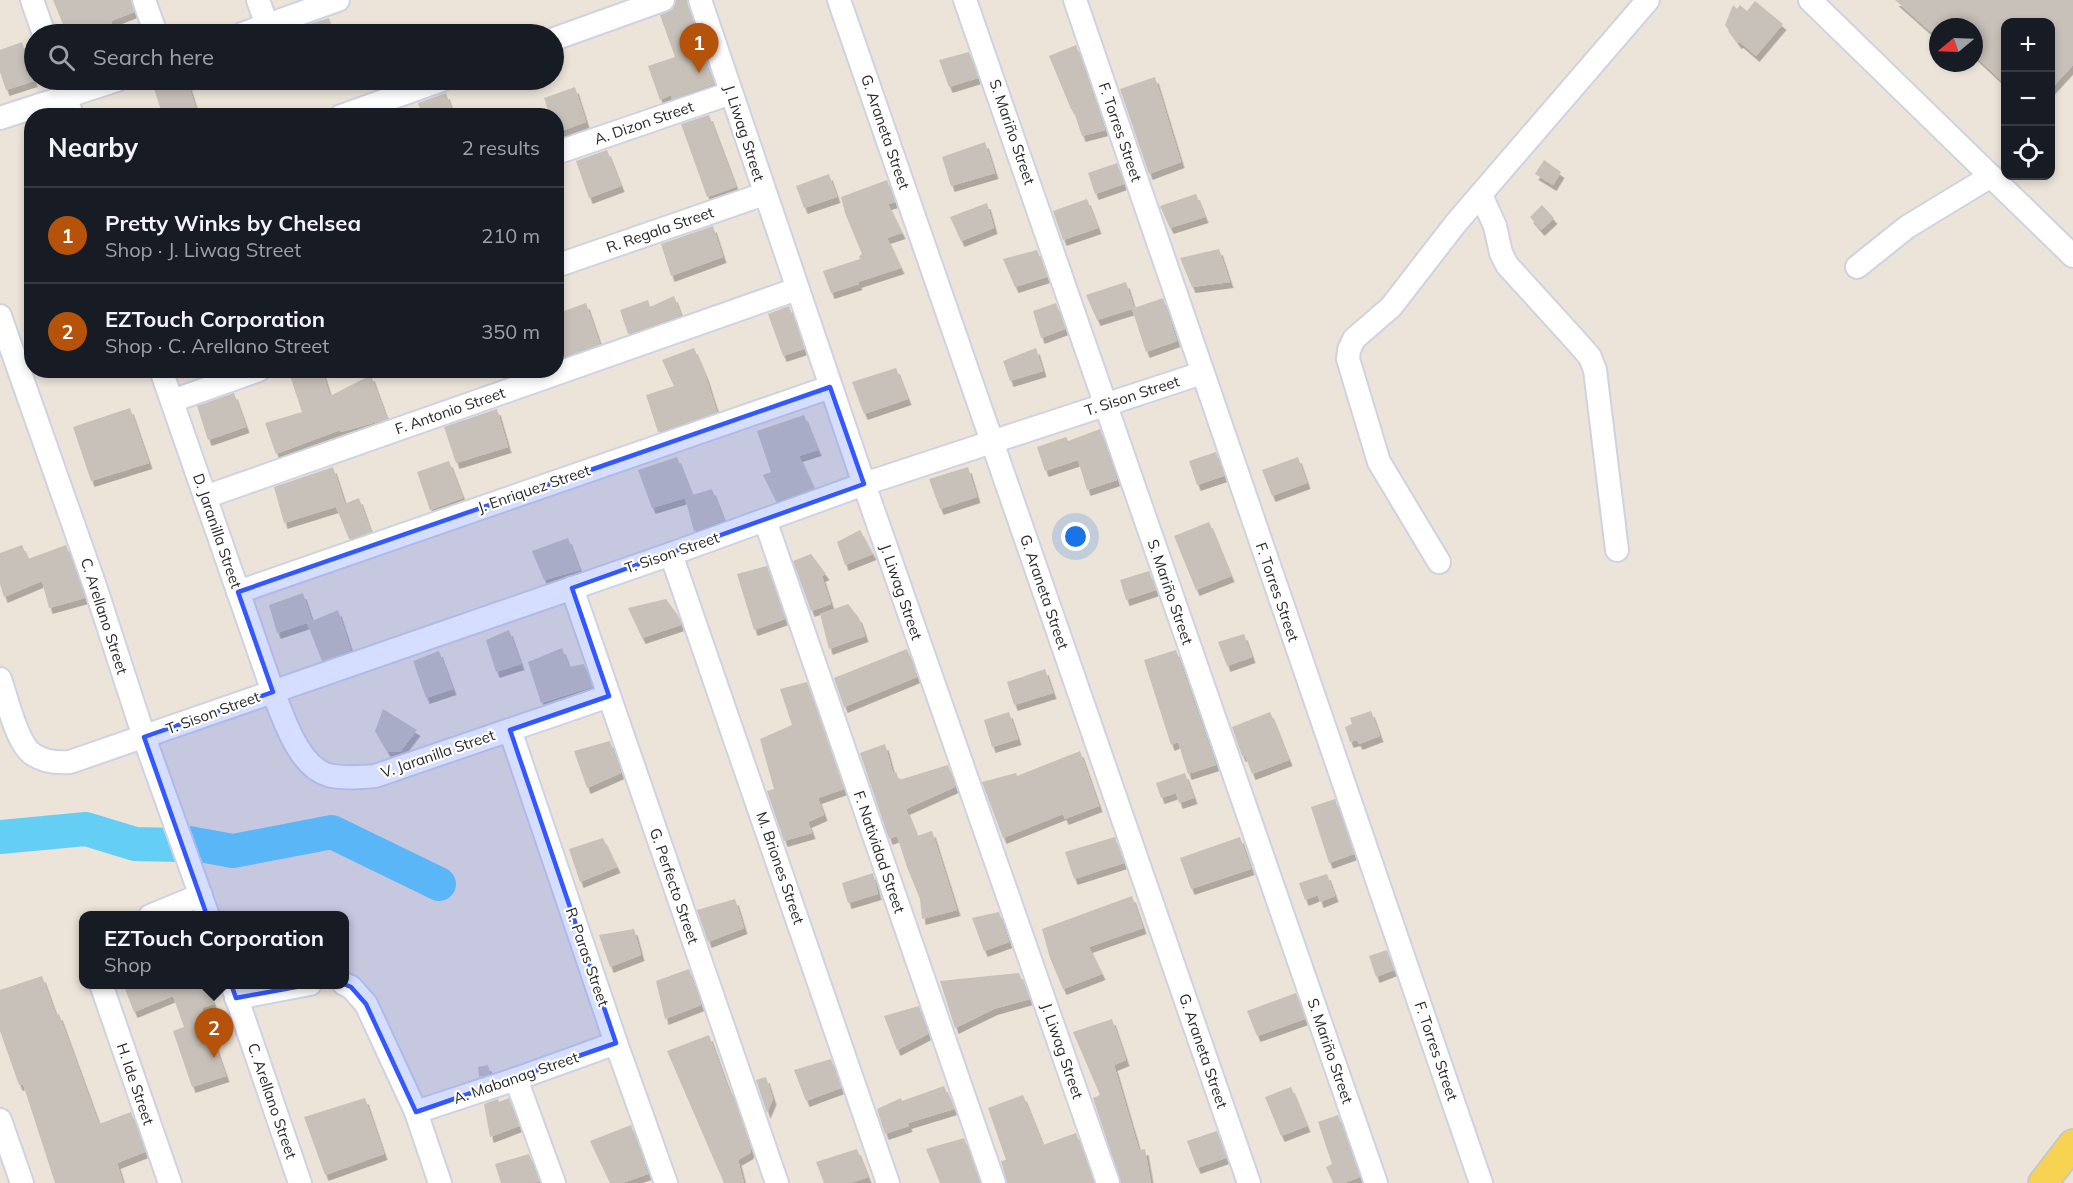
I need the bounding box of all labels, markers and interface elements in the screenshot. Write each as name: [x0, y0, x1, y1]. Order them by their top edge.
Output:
north arrow: [1929, 18, 1983, 72]
map controls: [2001, 18, 2055, 180]
button: +: [2001, 18, 2055, 72]
pin: 1: [680, 23, 718, 73]
search box: [24, 24, 564, 90]
icon: search: [45, 41, 78, 74]
text: Search here: [93, 43, 214, 71]
street label: G. Araneta Street: [857, 72, 914, 192]
button: −: [2001, 72, 2055, 126]
street label: S. Mariño Street: [986, 77, 1039, 187]
street label: F. Torres Street: [1095, 80, 1146, 184]
street label: J. Liwag Street: [720, 82, 769, 183]
street label: A. Dizon Street: [592, 97, 696, 148]
button: locate: [2001, 126, 2055, 180]
text: Nearby: [48, 131, 138, 164]
text: 2 results: [462, 135, 540, 160]
street label: R. Regala Street: [604, 202, 716, 257]
text: Pretty Winks by Chelsea: [105, 209, 361, 237]
text: 1: [62, 223, 74, 248]
text: 210 m: [481, 223, 540, 248]
text: Shop · J. Liwag Street: [105, 237, 301, 262]
text: EZTouch Corporation: [105, 305, 325, 333]
text: 2: [62, 319, 74, 344]
text: 350 m: [481, 319, 540, 344]
text: Shop · C. Arellano Street: [105, 333, 329, 358]
street label: T. Sison Street: [1082, 371, 1182, 420]
street label: F. Antonio Street: [392, 383, 507, 438]
street label: J. Enriquez Street: [475, 460, 593, 517]
street label: D. Jaranilla Street: [189, 471, 246, 591]
your location: [1061, 522, 1090, 551]
street label: T. Sison Street: [622, 527, 722, 578]
street label: G. Araneta Street: [1016, 532, 1073, 652]
street label: S. Mariño Street: [1144, 537, 1197, 647]
street label: F. Torres Street: [1252, 540, 1303, 644]
street label: J. Liwag Street: [876, 541, 927, 642]
street label: C. Arellano Street: [77, 555, 132, 676]
street label: T. Sison Street: [163, 687, 262, 738]
street label: V. Jaranilla Street: [378, 725, 497, 782]
street label: F. Natividad Street: [850, 788, 909, 916]
street label: M. Briones Street: [752, 809, 809, 927]
street label: G. Perfecto Street: [646, 825, 703, 946]
street label: R. Paras Street: [562, 905, 613, 1009]
popup: [79, 911, 349, 989]
text: EZTouch Corporation: [104, 924, 324, 952]
text: Shop: [104, 952, 152, 977]
street label: G. Araneta Street: [1175, 991, 1232, 1111]
street label: S. Mariño Street: [1304, 996, 1357, 1106]
street label: F. Torres Street: [1411, 999, 1462, 1103]
street label: J. Liwag Street: [1037, 1000, 1088, 1101]
pin: 2: [194, 1008, 234, 1058]
street label: H. Ide Street: [113, 1040, 158, 1127]
street label: C. Arellano Street: [244, 1040, 301, 1161]
street label: A. Mabanag Street: [451, 1047, 581, 1108]

